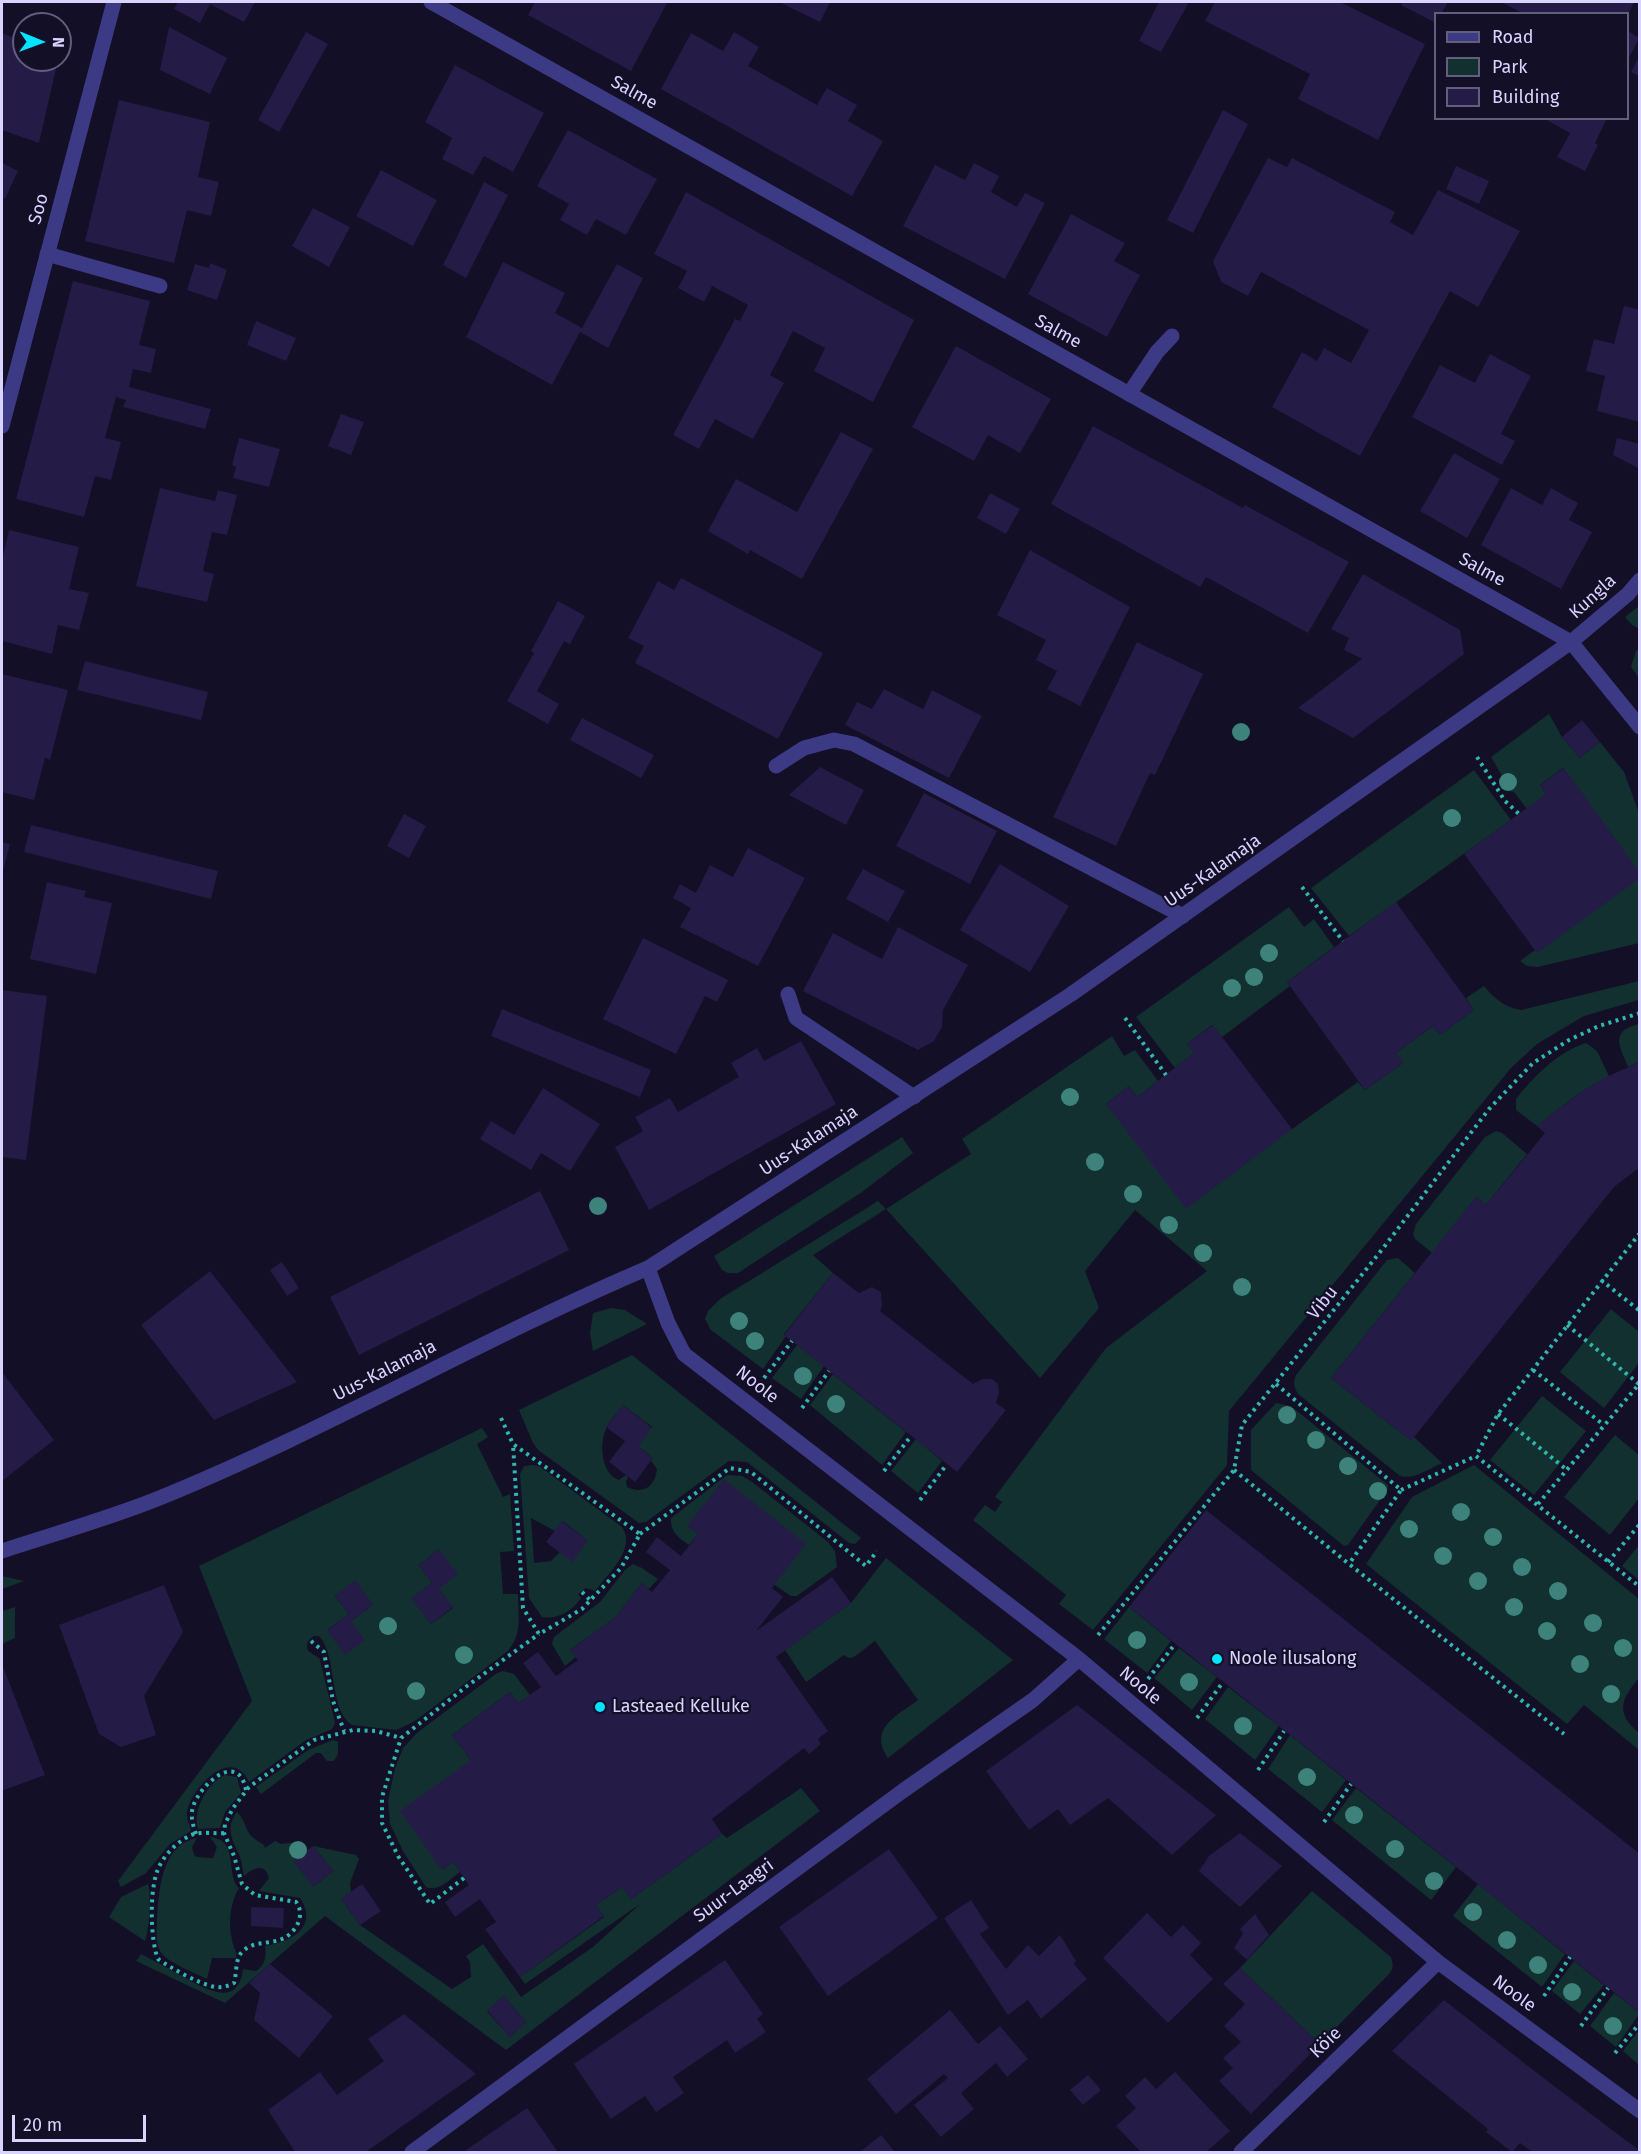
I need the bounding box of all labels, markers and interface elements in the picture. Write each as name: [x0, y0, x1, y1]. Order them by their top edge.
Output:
north arrow: [12, 12, 72, 72]
legend: [1434, 12, 1629, 120]
text: Road: [1492, 26, 1534, 48]
text: N: [49, 37, 68, 48]
text: Park: [1492, 56, 1527, 78]
street label: Salme: [607, 71, 661, 115]
text: Building: [1492, 86, 1559, 108]
street label: Soo: [25, 191, 53, 227]
street label: Salme: [1031, 310, 1085, 354]
street label: Salme: [1455, 548, 1509, 592]
street label: Kungla: [1565, 570, 1621, 624]
street label: Uus-Kalamaja: [1161, 830, 1265, 912]
street label: Uus-Kalamaja: [756, 1101, 862, 1181]
street label: Vibu: [1303, 1282, 1343, 1324]
street label: Uus-Kalamaja: [330, 1336, 440, 1406]
street label: Noole: [731, 1362, 783, 1408]
place label: Noole ilusalong: [1229, 1648, 1356, 1670]
marker: Noole ilusalong: [1210, 1652, 1224, 1666]
street label: Noole: [1115, 1662, 1165, 1710]
place label: Lasteaed Kelluke: [612, 1696, 750, 1718]
marker: Lasteaed Kelluke: [593, 1700, 607, 1714]
street label: Suur-Laagri: [690, 1855, 778, 1927]
street label: Noole: [1488, 1971, 1540, 2017]
street label: Köie: [1306, 2023, 1346, 2063]
scale bar: [15, 2103, 148, 2141]
text: 20 m: [23, 2114, 62, 2136]

